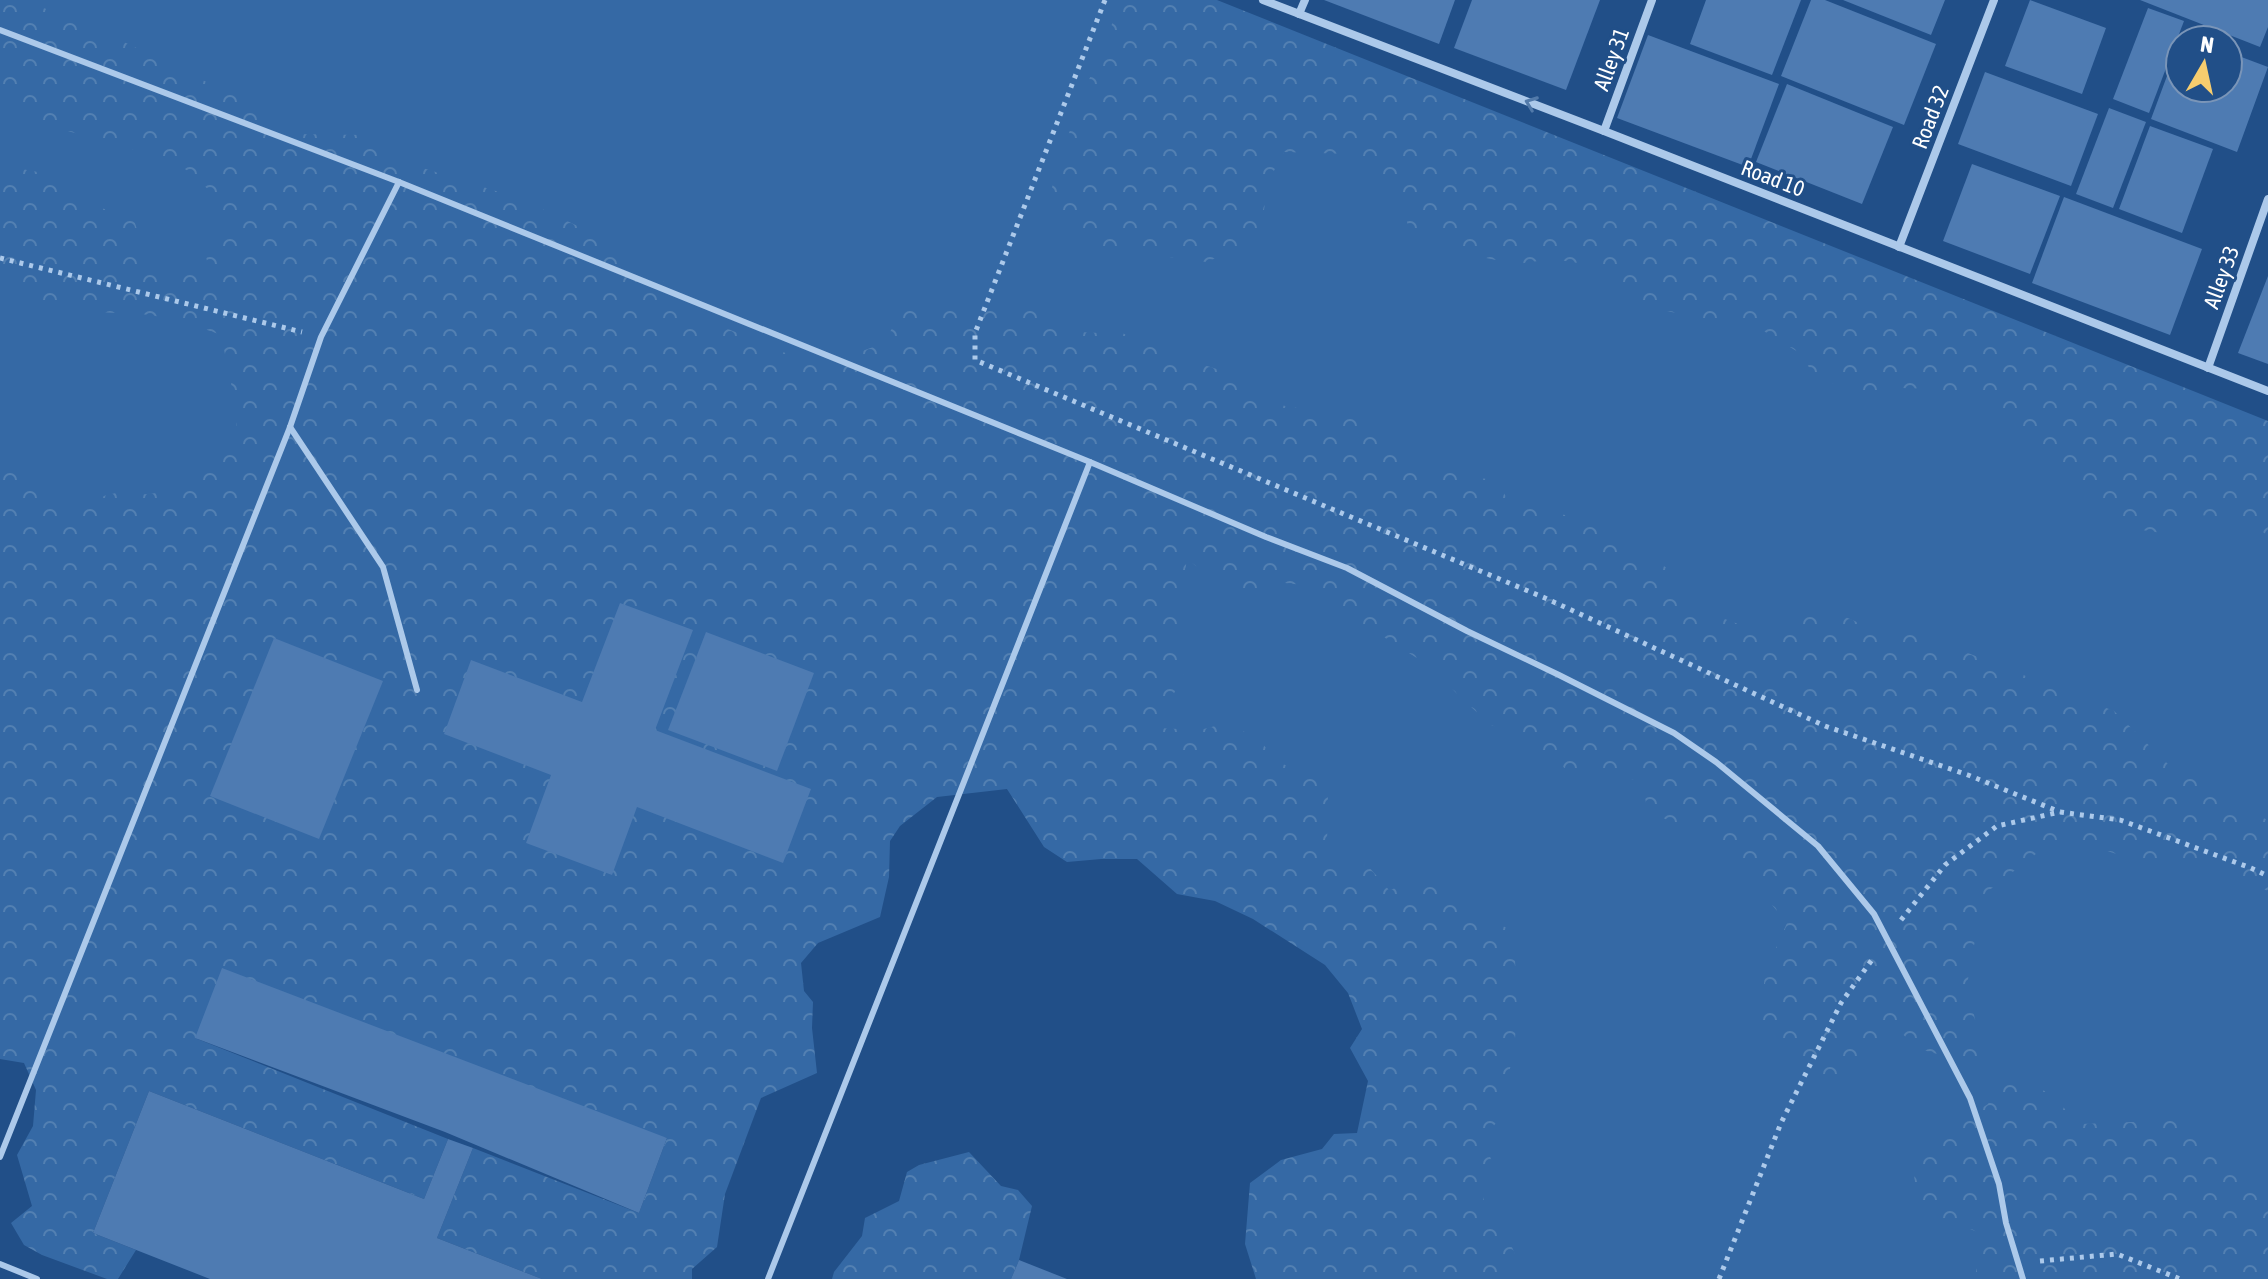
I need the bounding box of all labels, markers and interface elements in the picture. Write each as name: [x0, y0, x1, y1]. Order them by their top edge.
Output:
street label: Alley 31: [1588, 24, 1634, 94]
north arrow: [2164, 24, 2244, 104]
text: N: [2199, 30, 2216, 58]
street label: Road 32: [1906, 82, 1954, 152]
one-way arrow: [1525, 96, 1539, 113]
street label: Road 10: [1738, 154, 1808, 202]
street label: Alley 33: [2198, 242, 2244, 312]

